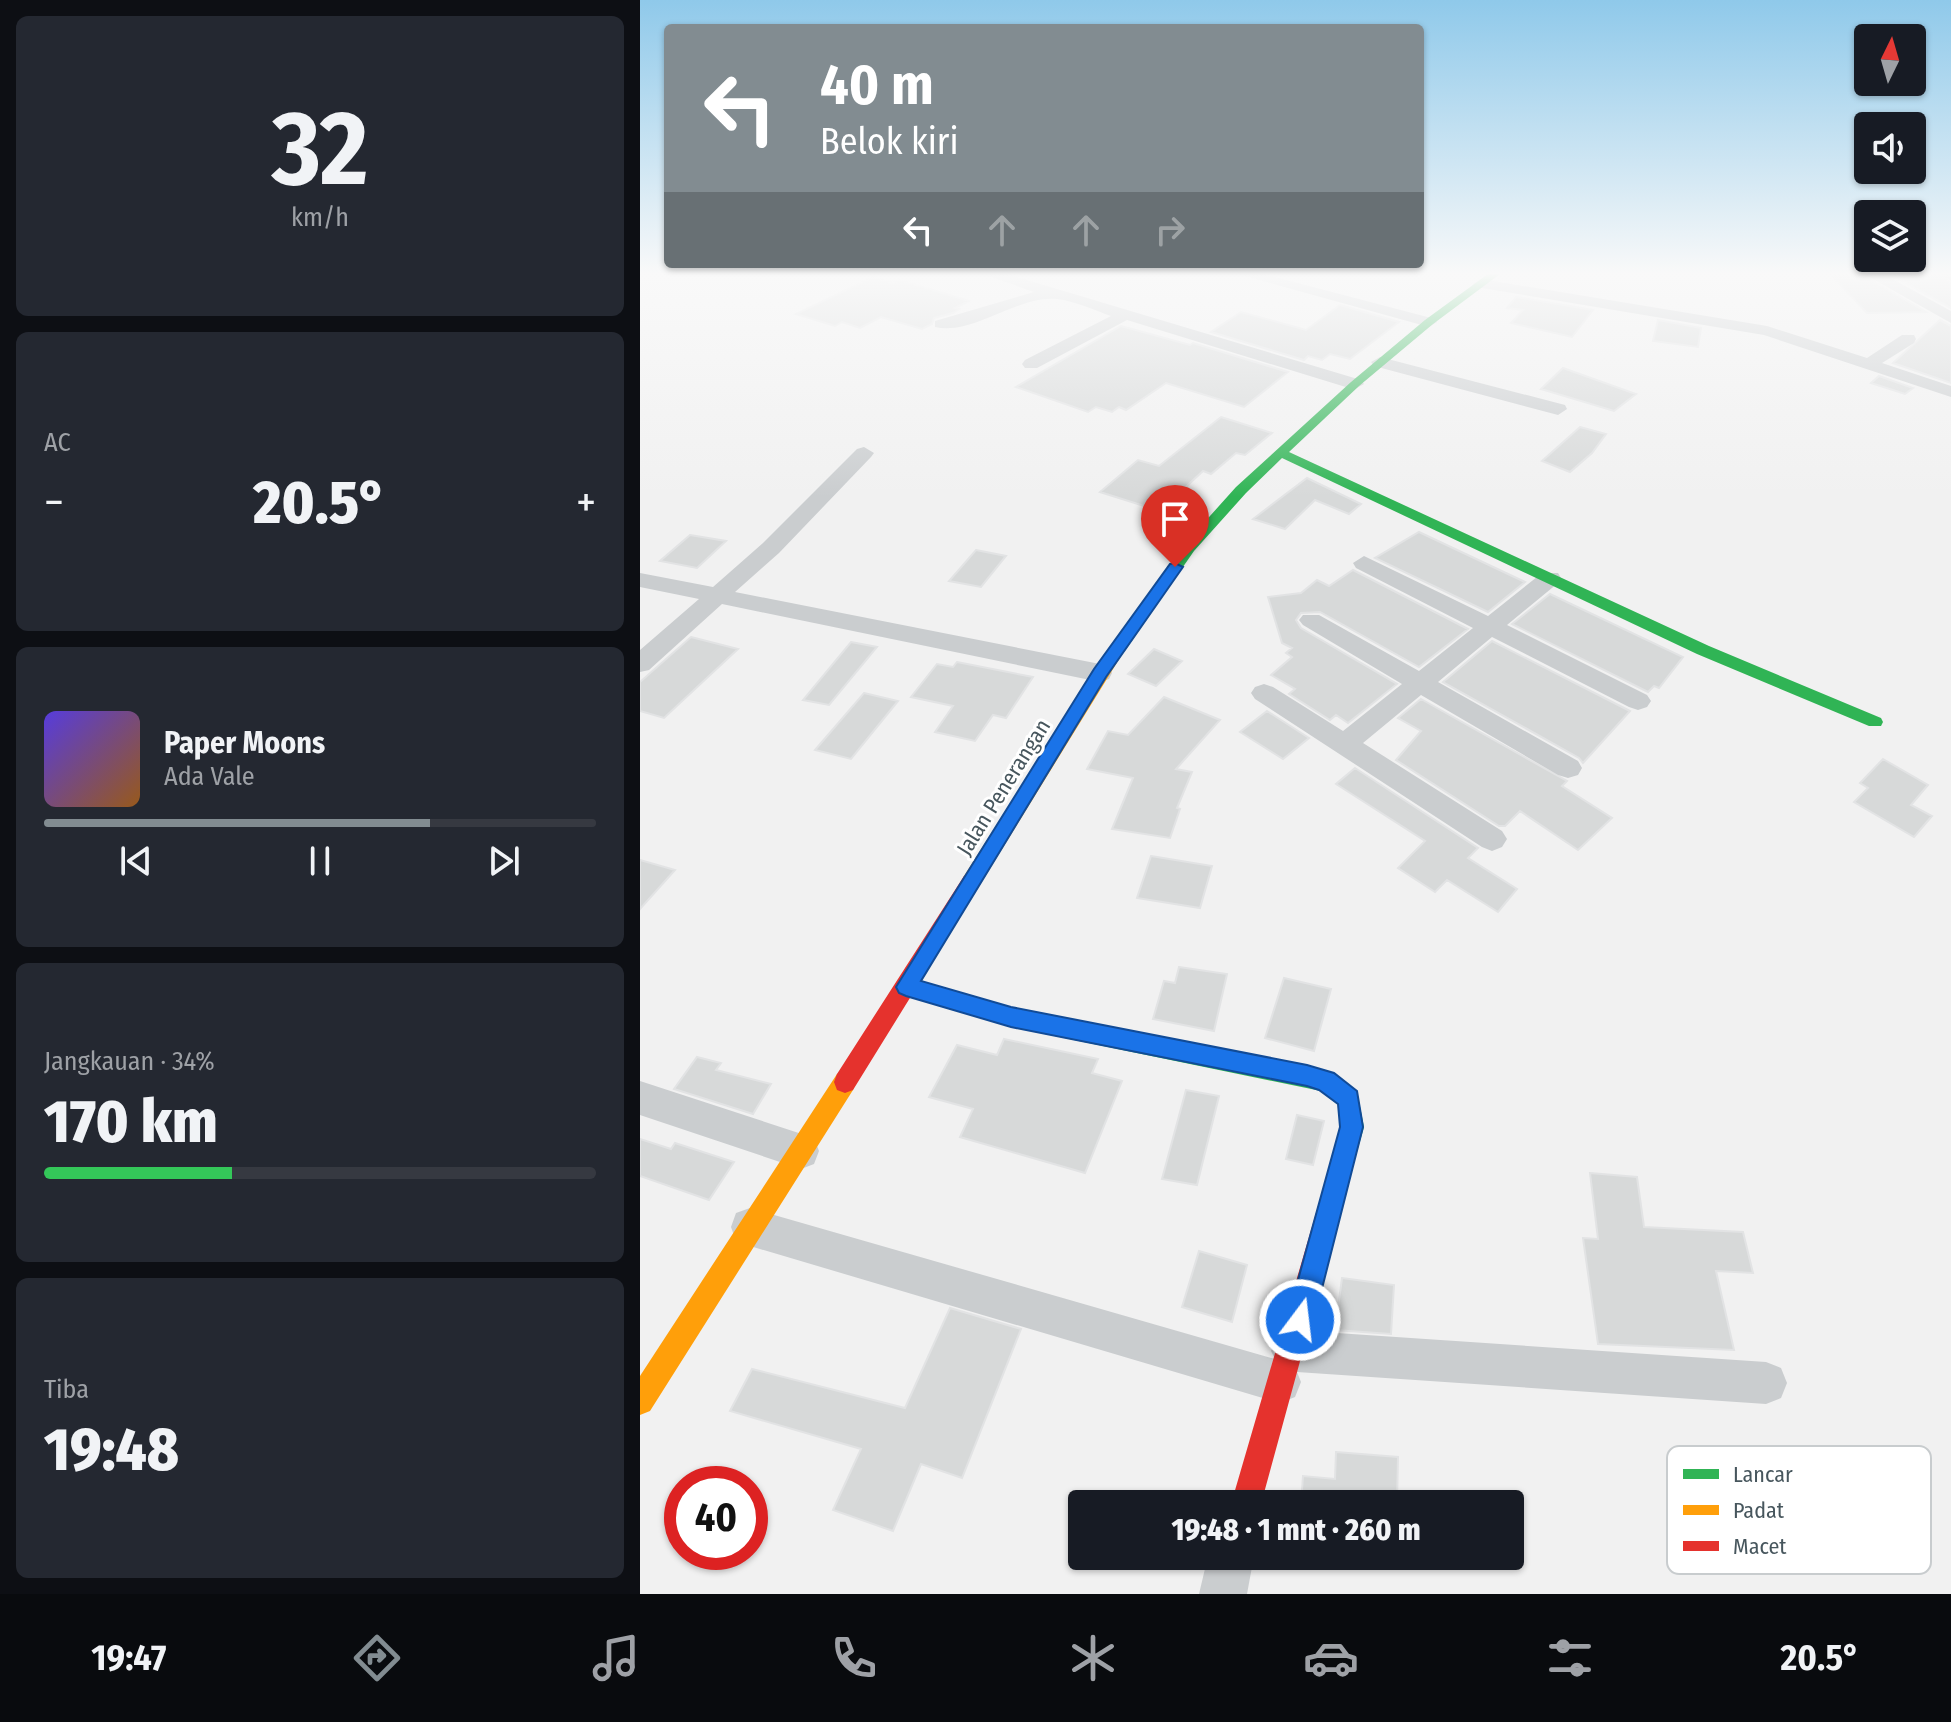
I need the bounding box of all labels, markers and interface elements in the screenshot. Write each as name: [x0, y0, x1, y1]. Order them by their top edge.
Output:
north arrow: [1854, 24, 1926, 96]
map controls: [1854, 24, 1926, 272]
text: 40 m: [820, 52, 934, 119]
icon: left: [688, 56, 792, 160]
text: 32: [272, 87, 368, 212]
button: sound: [1854, 112, 1926, 184]
text: Belok kiri: [820, 120, 958, 164]
button: layers: [1854, 200, 1926, 272]
text: km/h: [291, 202, 349, 233]
icon: left: [896, 208, 940, 252]
icon: ahead: [980, 208, 1024, 252]
icon: ahead: [1064, 208, 1108, 252]
icon: right: [1148, 208, 1192, 252]
text: AC: [44, 427, 71, 458]
text: 20.5°: [253, 467, 387, 539]
text: −: [44, 476, 64, 529]
text: +: [576, 476, 596, 529]
pin: [1141, 485, 1209, 567]
icon: arrive: [1153, 497, 1197, 541]
street label: Jalan Penerangan: [951, 714, 1056, 860]
text: Paper Moons: [164, 725, 325, 761]
text: Ada Vale: [164, 761, 255, 792]
icon: previous: [114, 839, 158, 883]
icon: pause: [298, 839, 342, 883]
icon: next: [482, 839, 526, 883]
text: Jangkauan · 34%: [44, 1046, 215, 1077]
text: 170 km: [44, 1086, 218, 1158]
position arrow: [1258, 1278, 1342, 1362]
text: Tiba: [44, 1374, 89, 1405]
text: 19:48: [44, 1414, 179, 1486]
legend: [1667, 1446, 1931, 1574]
text: Lancar: [1733, 1461, 1793, 1488]
speed limit sign: 40: [664, 1466, 768, 1570]
text: Padat: [1733, 1497, 1785, 1524]
text: 19:48 · 1 mnt · 260 m: [1171, 1512, 1421, 1548]
text: Macet: [1733, 1533, 1787, 1560]
icon: directions: [349, 1630, 405, 1686]
icon: music: [588, 1630, 644, 1686]
icon: phone: [826, 1630, 882, 1686]
icon: climate: [1065, 1630, 1121, 1686]
icon: car: [1303, 1630, 1359, 1686]
icon: filters: [1542, 1630, 1598, 1686]
text: 19:47: [91, 1636, 166, 1680]
text: 20.5°: [1781, 1636, 1860, 1680]

